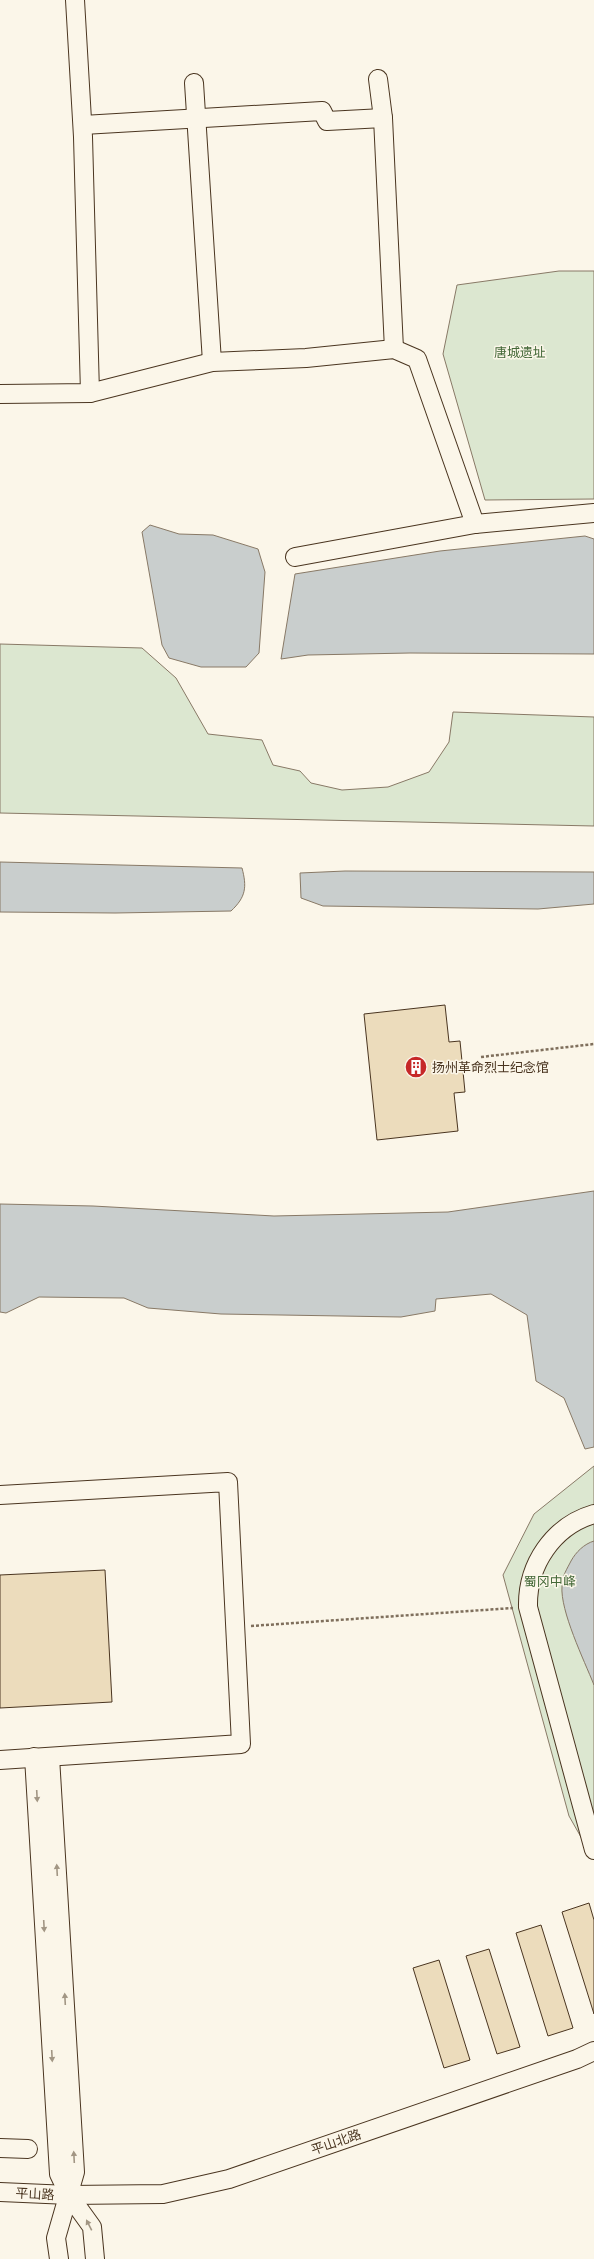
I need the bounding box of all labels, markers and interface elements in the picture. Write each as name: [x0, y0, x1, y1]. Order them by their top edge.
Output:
park label: 唐城遗址: [494, 345, 546, 360]
building icon: 扬州革命烈士纪念馆: [403, 1054, 429, 1080]
place label: 扬州革命烈士纪念馆: [432, 1060, 549, 1075]
park label: 蜀冈中峰: [524, 1574, 576, 1589]
one-way arrow: [33, 1790, 40, 1802]
one-way arrow: [54, 1864, 61, 1876]
one-way arrow: [41, 1920, 48, 1932]
one-way arrow: [61, 1993, 68, 2005]
one-way arrow: [49, 2050, 55, 2063]
street label: 平山北路: [309, 2126, 363, 2158]
one-way arrow: [71, 2151, 78, 2163]
street label: 平山路: [15, 2185, 55, 2203]
one-way arrow: [86, 2219, 92, 2231]

